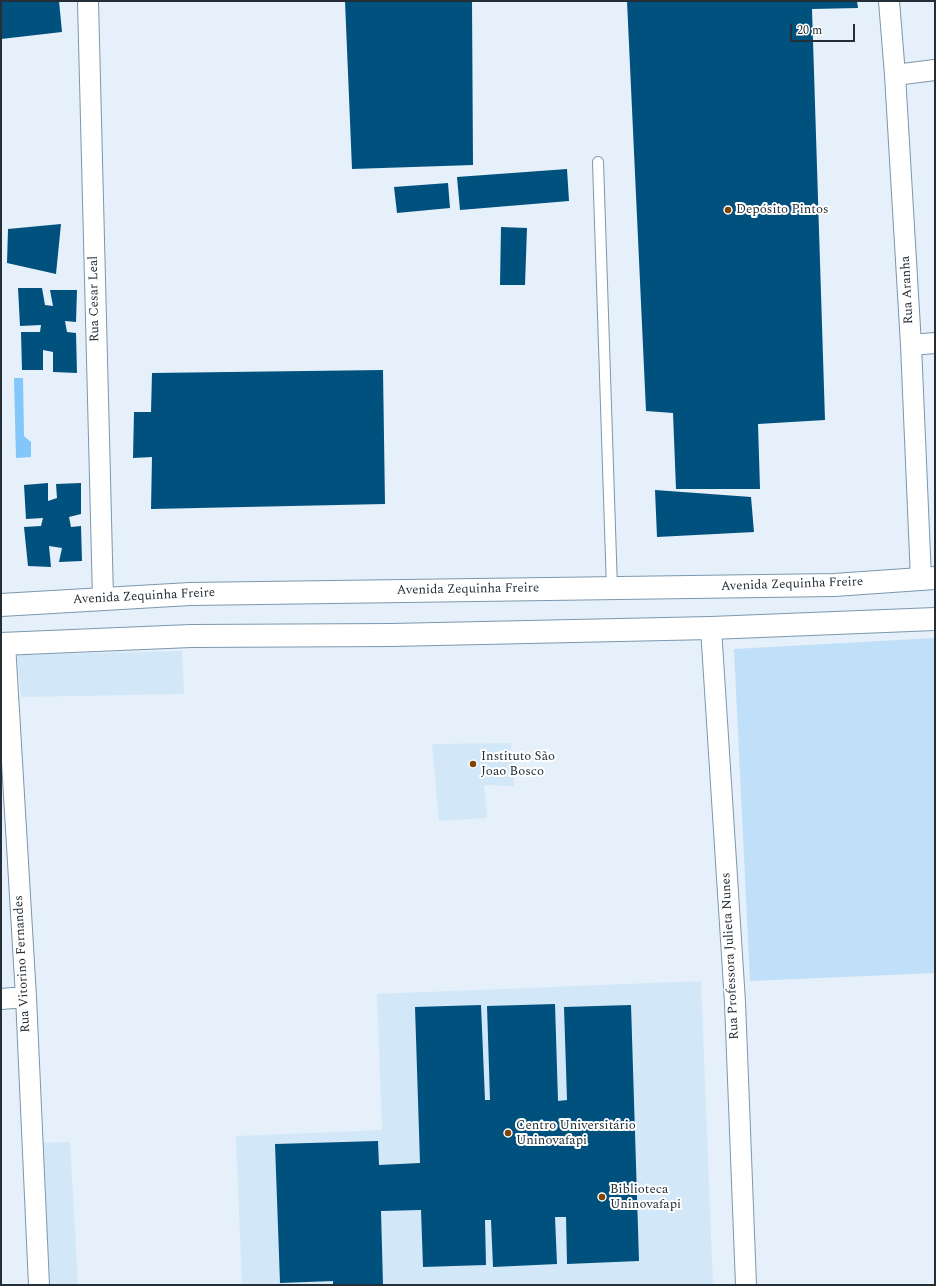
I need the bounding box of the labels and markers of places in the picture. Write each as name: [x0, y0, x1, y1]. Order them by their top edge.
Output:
place label: Depósito Pintos: [736, 202, 829, 218]
marker: Depósito Pintos: [723, 205, 733, 215]
place label: Instituto São Joao Bosco: [481, 749, 555, 780]
marker: Instituto São Joao Bosco: [468, 759, 478, 769]
place label: Centro Universitário Uninovafapi: [516, 1118, 636, 1149]
marker: Centro Universitário Uninovafapi: [503, 1128, 513, 1138]
place label: Biblioteca Uninovafapi: [610, 1182, 681, 1213]
marker: Biblioteca Uninovafapi: [597, 1192, 607, 1202]

